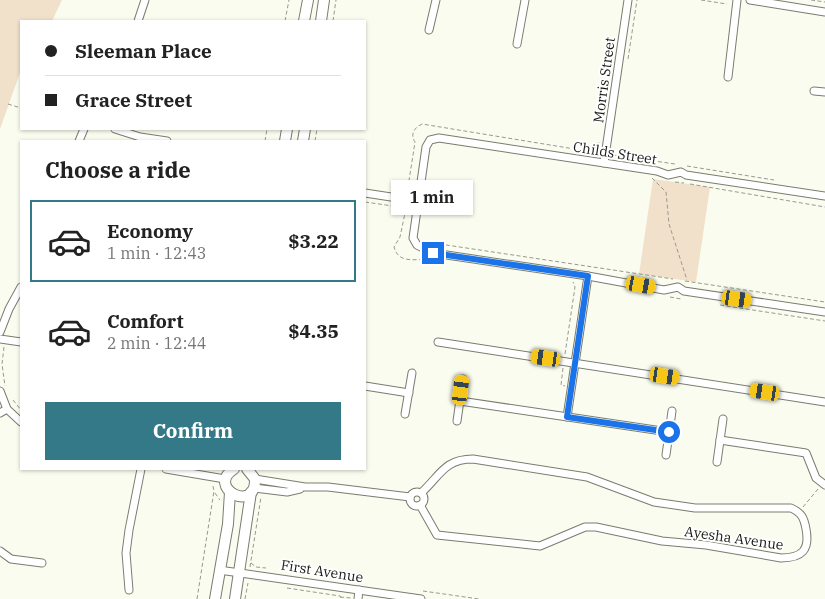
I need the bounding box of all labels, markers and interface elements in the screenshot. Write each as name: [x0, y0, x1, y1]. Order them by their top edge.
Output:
street label: Morris Street: [589, 36, 619, 124]
text: Sleeman Place: [75, 39, 212, 63]
text: Grace Street: [75, 88, 192, 112]
street label: Childs Street: [572, 138, 658, 168]
text: Choose a ride: [45, 155, 191, 184]
callout: 1 min: [392, 180, 474, 216]
text: 1 min: [410, 187, 454, 207]
icon: car: [47, 219, 92, 264]
text: Economy: [107, 219, 193, 243]
text: $3.22: [288, 229, 339, 253]
route end: [422, 242, 444, 264]
text: 1 min · 12:43: [107, 243, 206, 263]
car: [624, 275, 657, 295]
car: [721, 289, 752, 309]
icon: car: [47, 309, 92, 354]
text: Comfort: [107, 309, 184, 333]
text: $4.35: [288, 319, 339, 343]
text: 2 min · 12:44: [107, 333, 206, 353]
car: [530, 348, 561, 368]
car: [649, 366, 680, 386]
car: [451, 374, 470, 406]
car: [749, 382, 780, 402]
button: Confirm: [45, 402, 341, 460]
route start: [658, 421, 680, 443]
street label: Ayesha Avenue: [683, 522, 785, 554]
street label: First Avenue: [280, 556, 364, 586]

